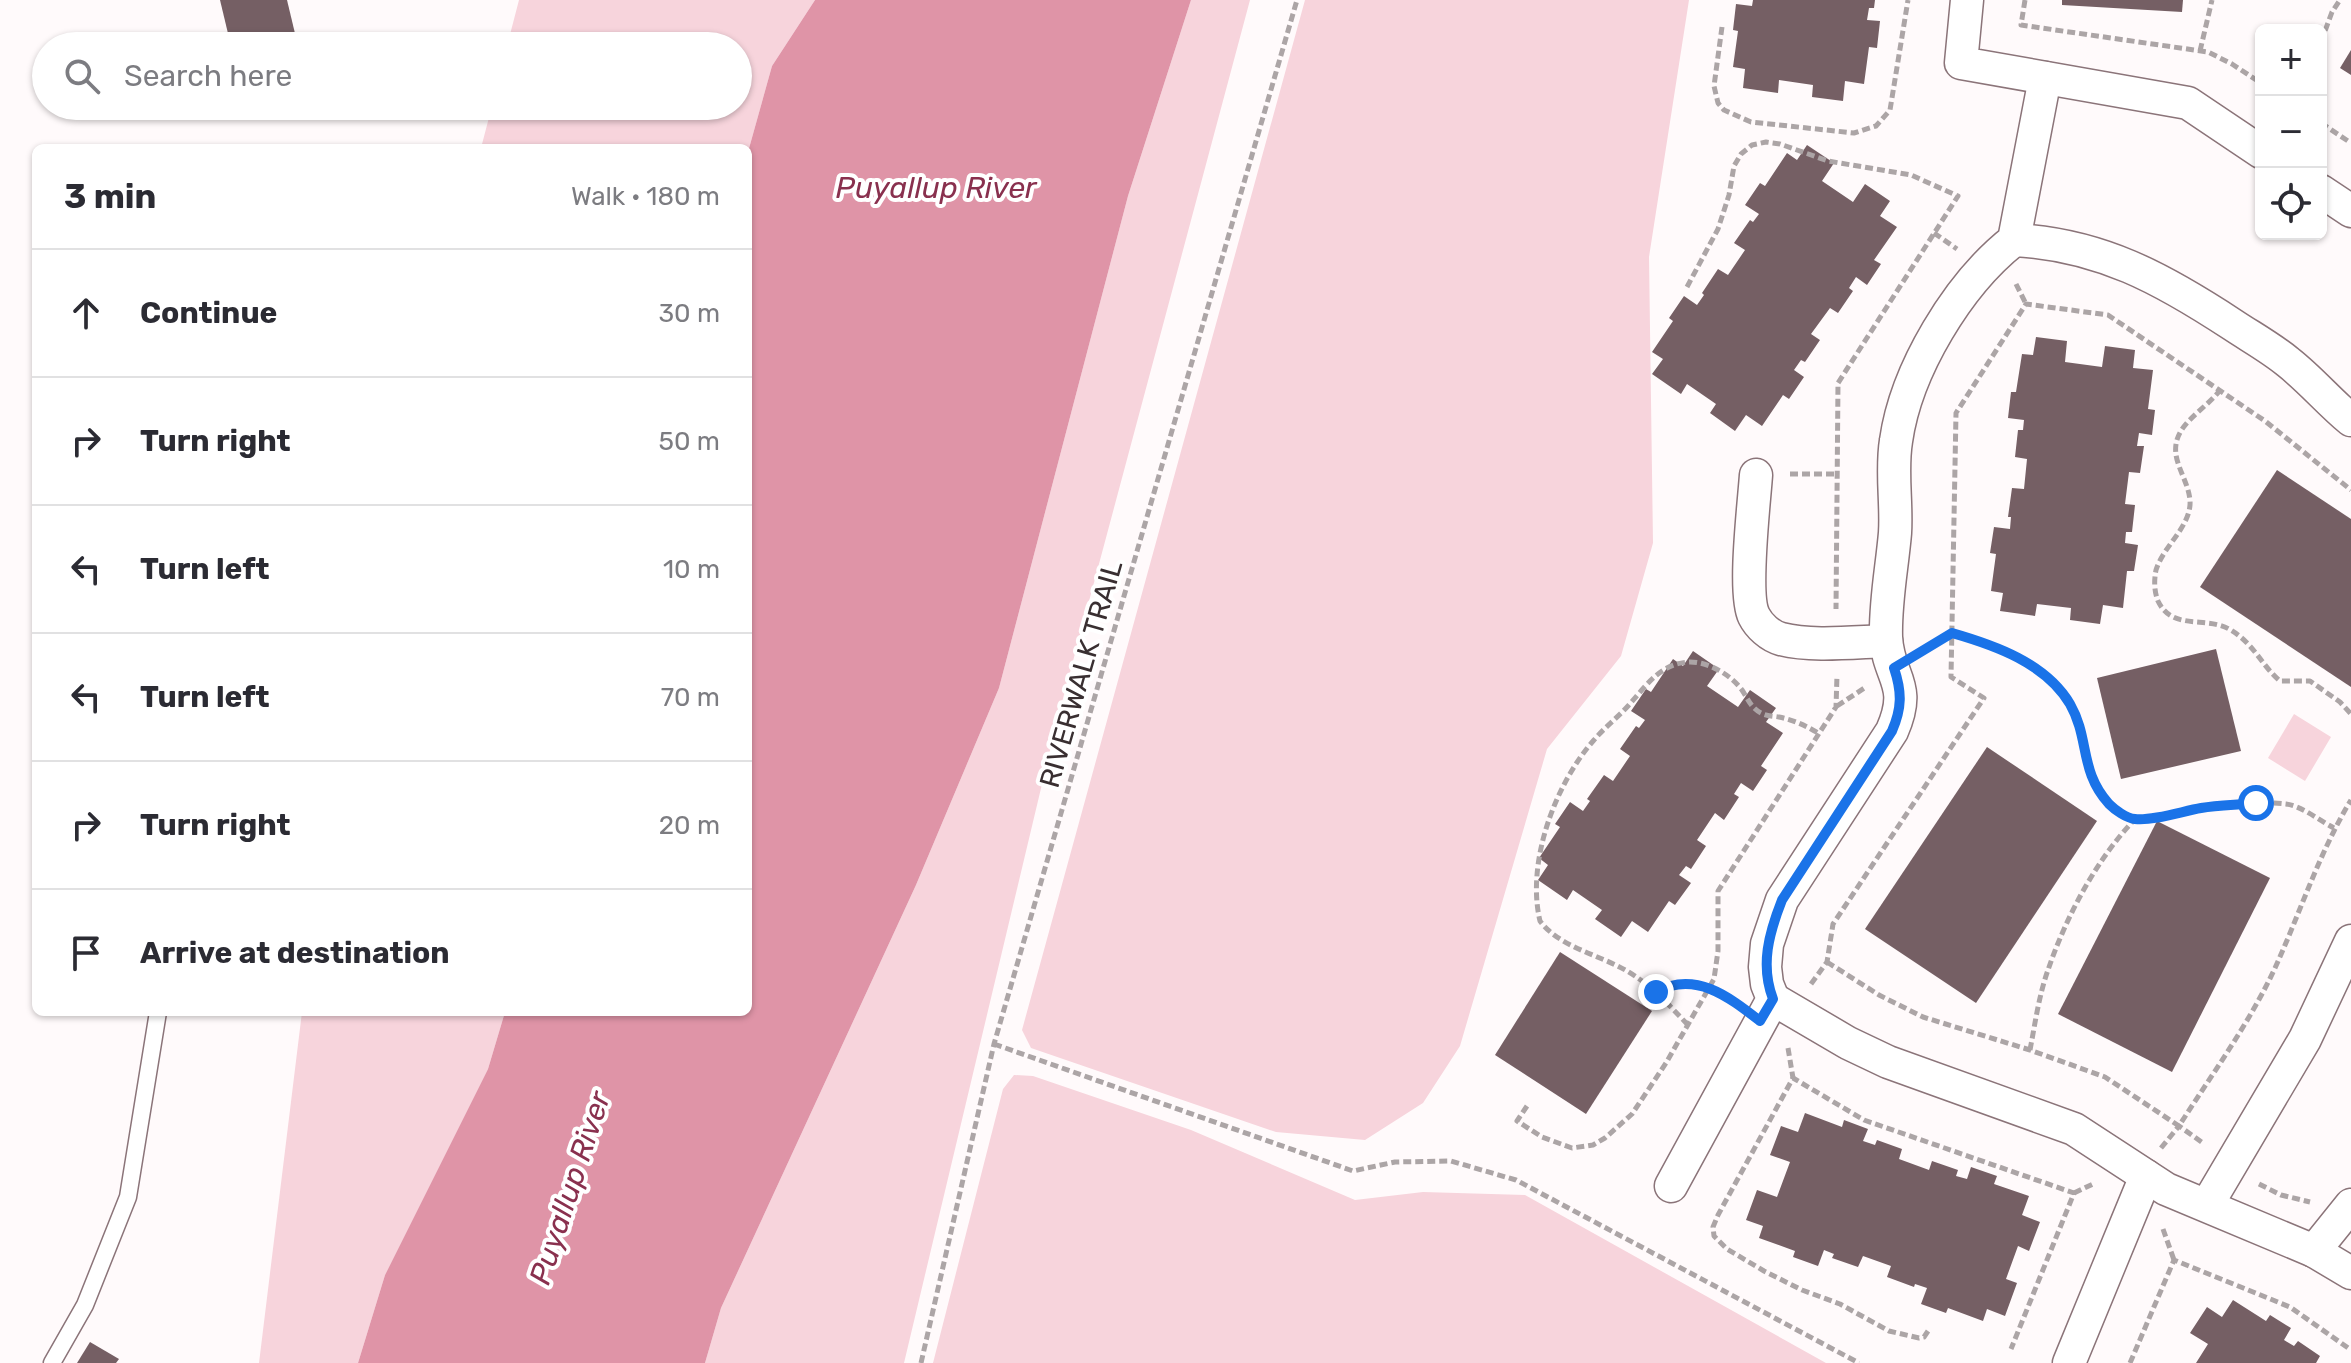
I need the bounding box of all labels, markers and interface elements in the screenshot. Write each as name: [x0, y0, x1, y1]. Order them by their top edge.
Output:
map controls: [2255, 24, 2327, 240]
button: +: [2255, 24, 2327, 96]
search box: [32, 32, 752, 120]
icon: search: [60, 54, 104, 98]
text: Search here: [124, 58, 292, 94]
button: −: [2255, 96, 2327, 168]
button: locate: [2255, 168, 2327, 240]
water label: Puyallup River: [836, 170, 1038, 206]
text: 3 min: [64, 176, 156, 217]
text: Walk · 180 m: [571, 181, 720, 212]
icon: ahead: [64, 291, 108, 335]
text: Continue: [140, 295, 277, 331]
text: 30 m: [658, 298, 720, 329]
icon: right: [64, 419, 108, 463]
text: Turn right: [140, 423, 291, 459]
text: 50 m: [659, 426, 720, 457]
icon: left: [64, 547, 108, 591]
text: Turn left: [140, 551, 270, 587]
text: 10 m: [663, 554, 720, 585]
street label: RIVERWALK TRAIL: [1033, 556, 1129, 791]
icon: left: [64, 675, 108, 719]
text: Turn left: [140, 679, 270, 715]
text: 70 m: [661, 682, 720, 713]
route start: [2238, 785, 2274, 821]
icon: right: [64, 803, 108, 847]
text: Turn right: [140, 807, 291, 843]
text: 20 m: [659, 810, 720, 841]
icon: arrive: [64, 931, 108, 975]
text: Arrive at destination: [140, 935, 450, 971]
route end: [1638, 974, 1674, 1010]
water label: Puyallup River: [522, 1086, 619, 1289]

